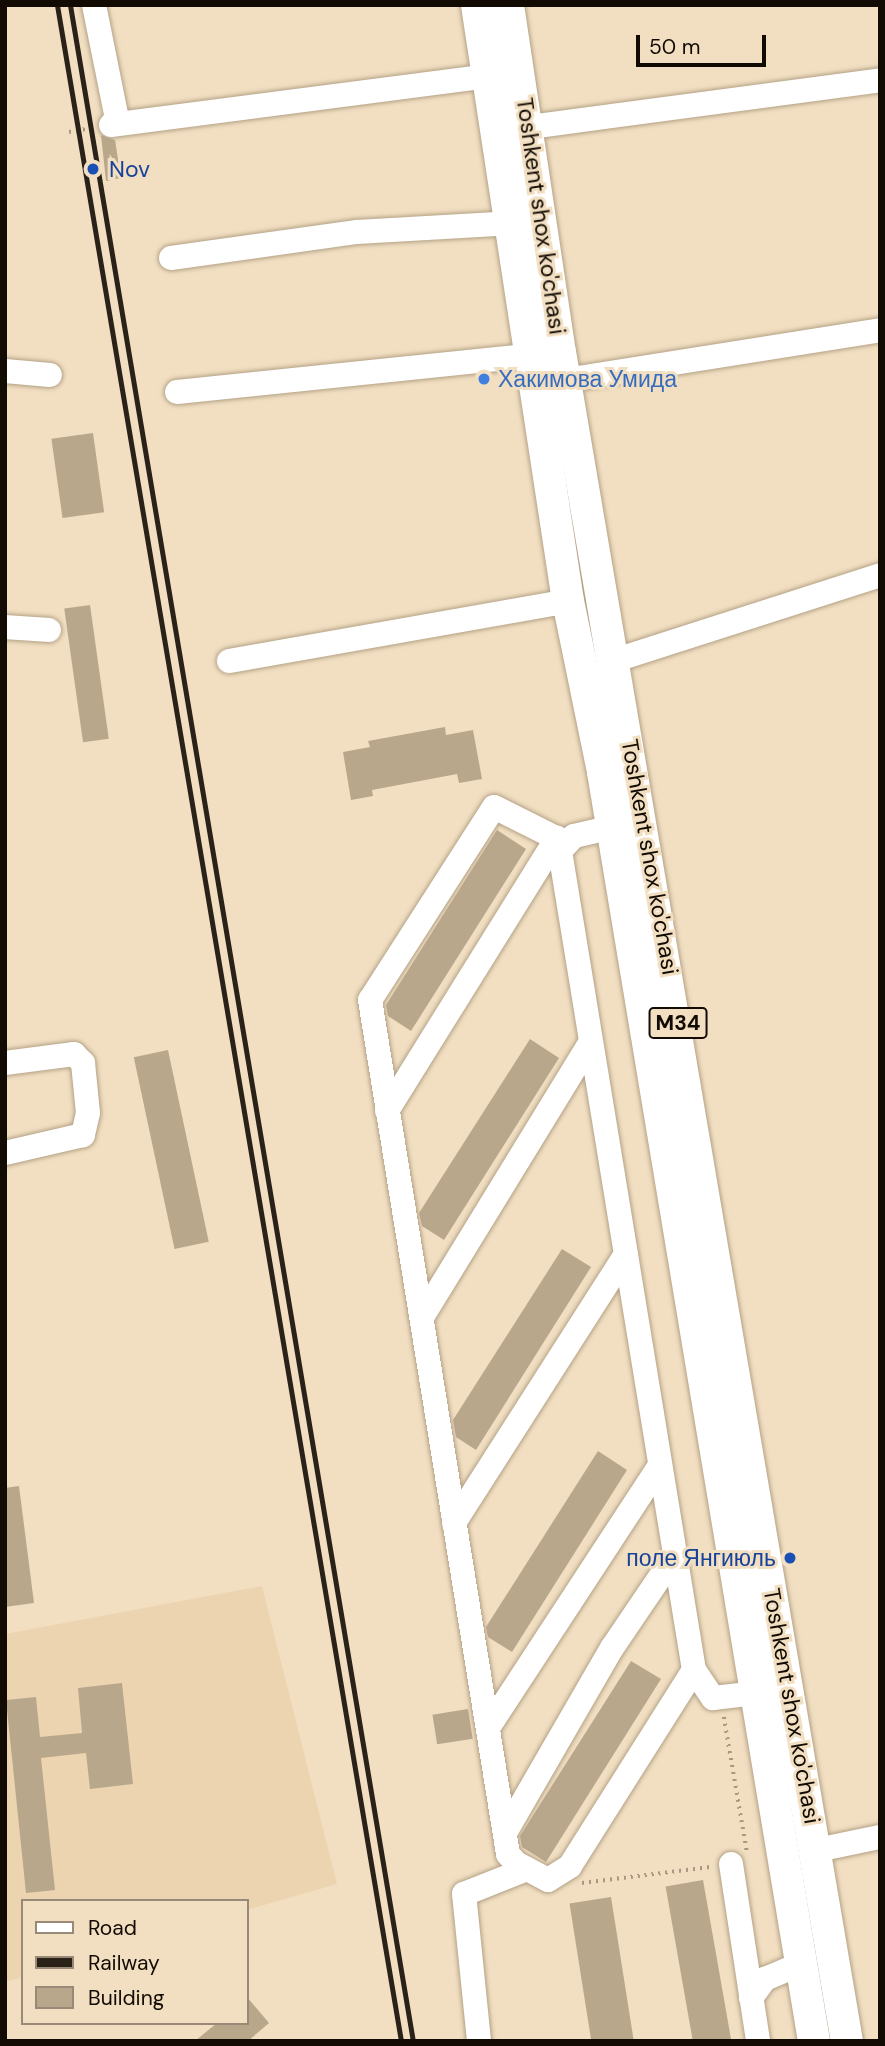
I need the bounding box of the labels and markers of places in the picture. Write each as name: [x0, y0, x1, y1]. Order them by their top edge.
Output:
place label: Nov: [109, 155, 150, 183]
marker: Nov: [83, 159, 103, 179]
place label: Хакимова Умида: [498, 365, 677, 393]
marker: Хакимова Умида: [476, 371, 492, 387]
place label: поле Янгиюль: [626, 1544, 776, 1572]
marker: поле Янгиюль: [782, 1550, 798, 1566]

